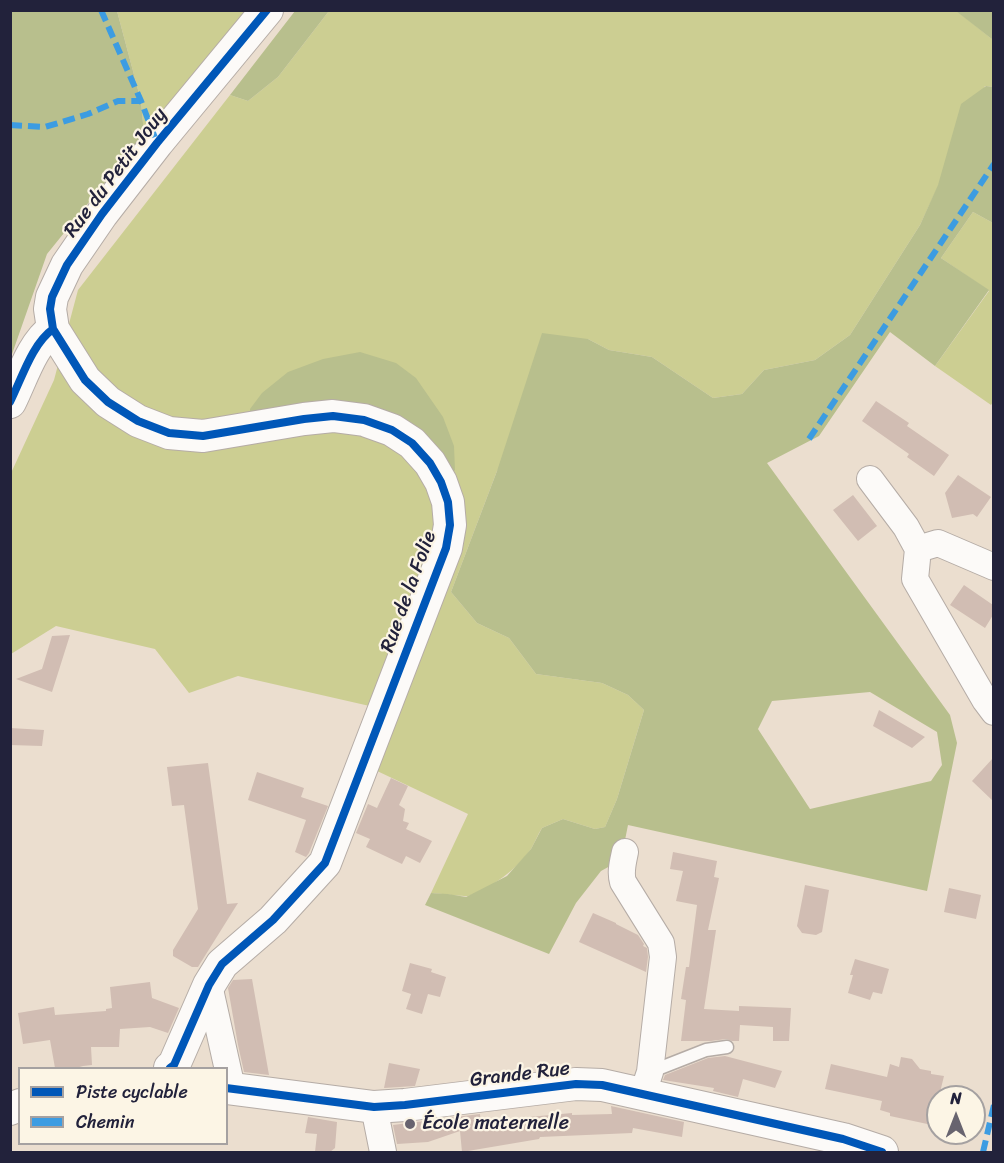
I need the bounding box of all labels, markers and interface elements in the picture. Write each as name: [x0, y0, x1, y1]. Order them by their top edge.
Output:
street label: Rue du Petit Jouy: [59, 103, 173, 243]
street label: Rue de la Folie: [376, 528, 442, 656]
street label: Grande Rue: [469, 1057, 571, 1093]
legend: [18, 1067, 228, 1145]
text: Piste cyclable: [76, 1076, 188, 1108]
text: N: [950, 1084, 962, 1113]
north arrow: [926, 1085, 986, 1145]
text: Chemin: [76, 1106, 134, 1138]
place label: École maternelle: [422, 1112, 569, 1136]
marker: École maternelle: [403, 1117, 417, 1131]

